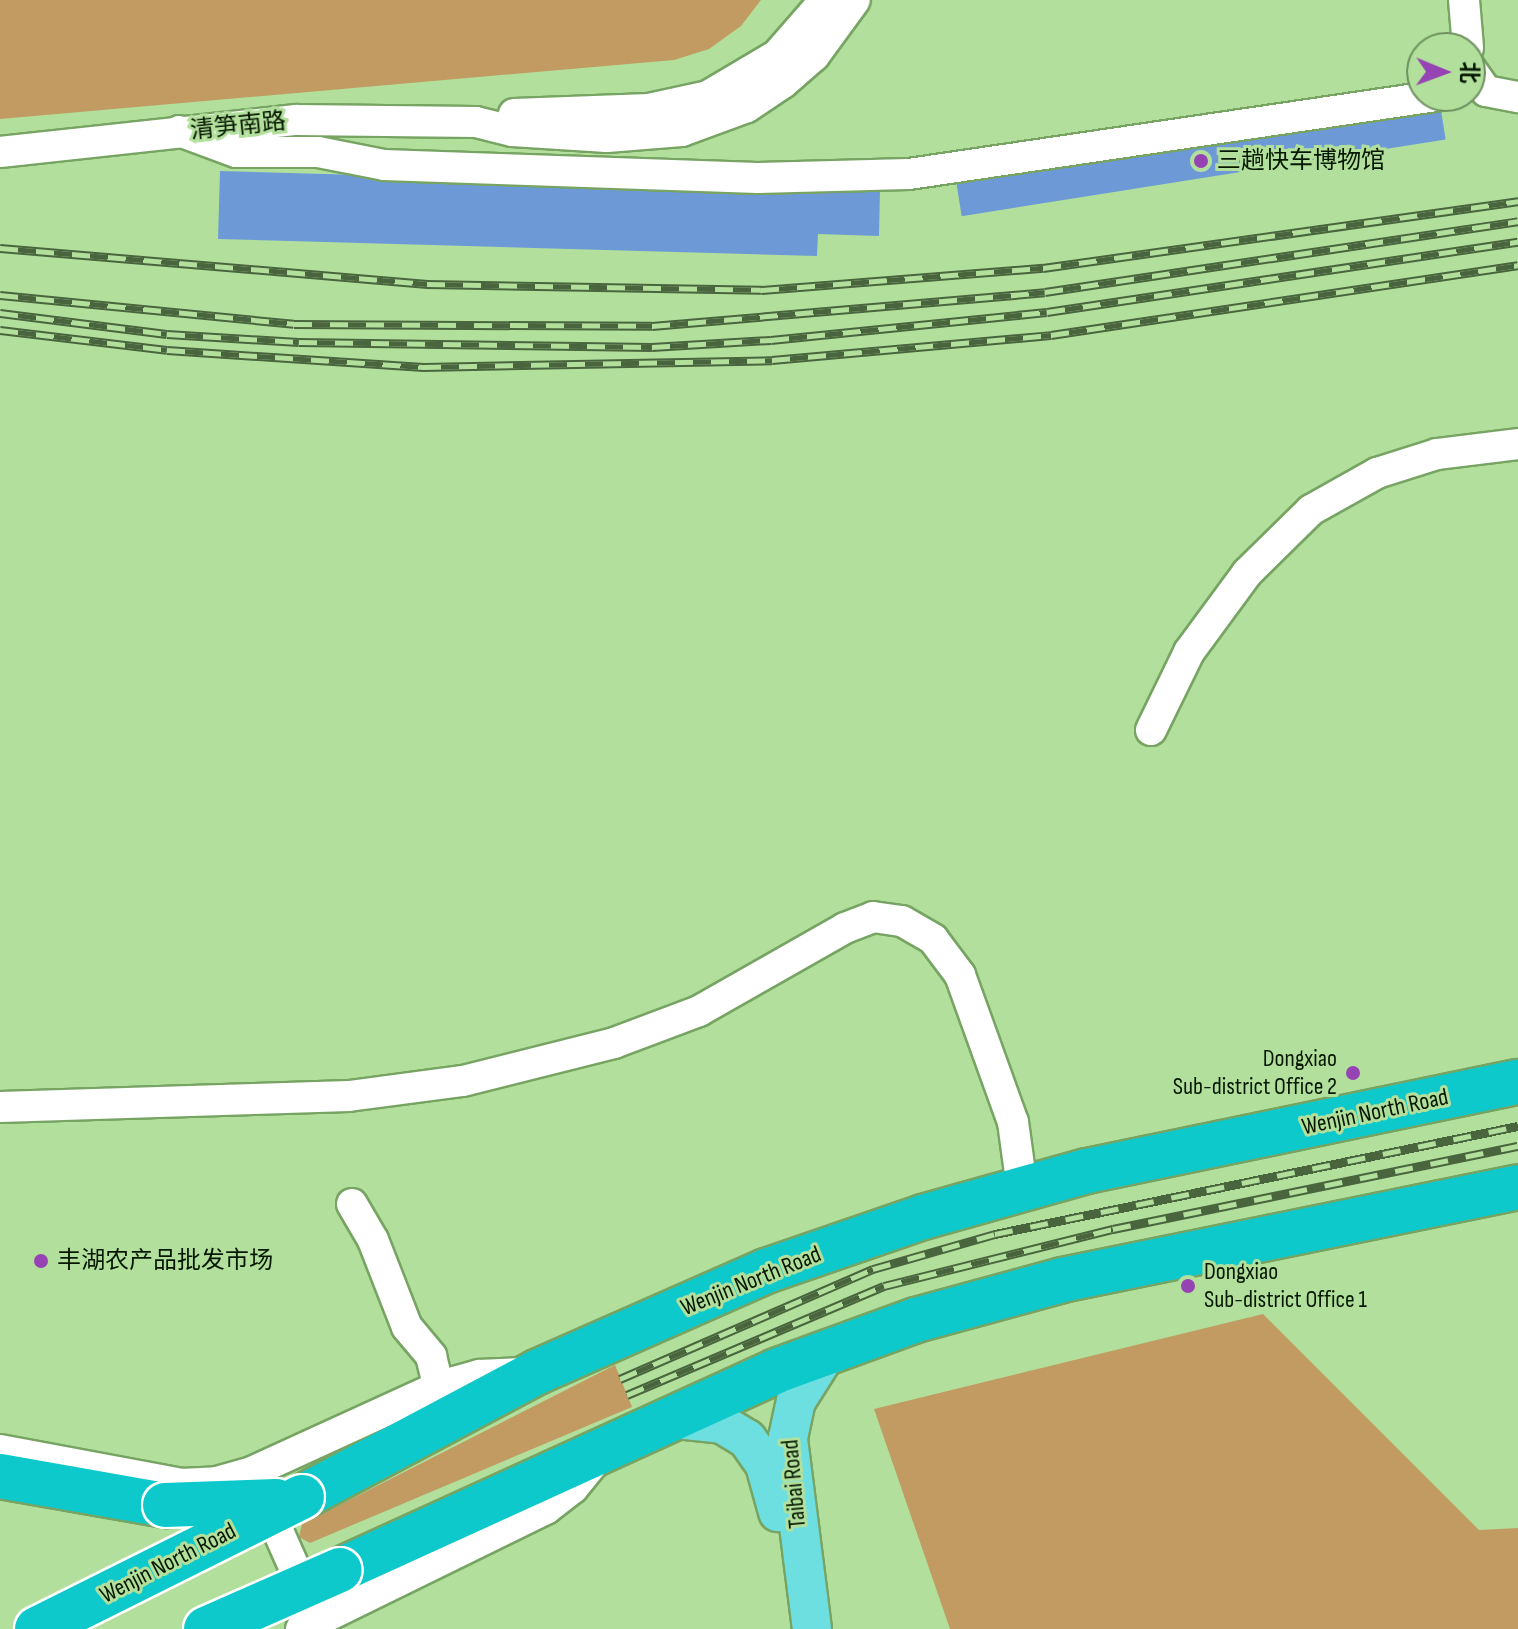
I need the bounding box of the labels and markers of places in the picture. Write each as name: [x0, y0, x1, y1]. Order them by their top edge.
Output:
place label: 三趟快车博物馆: [1217, 147, 1385, 175]
marker: 三趟快车博物馆: [1192, 152, 1210, 170]
place label: Dongxiao Sub-district Office 2: [1173, 1045, 1337, 1101]
marker: Dongxiao Sub-district Office 2: [1344, 1064, 1362, 1082]
place label: 丰湖农产品批发市场: [57, 1247, 273, 1275]
marker: 丰湖农产品批发市场: [32, 1252, 50, 1270]
place label: Dongxiao Sub-district Office 1: [1204, 1258, 1367, 1314]
marker: Dongxiao Sub-district Office 1: [1179, 1277, 1197, 1295]

